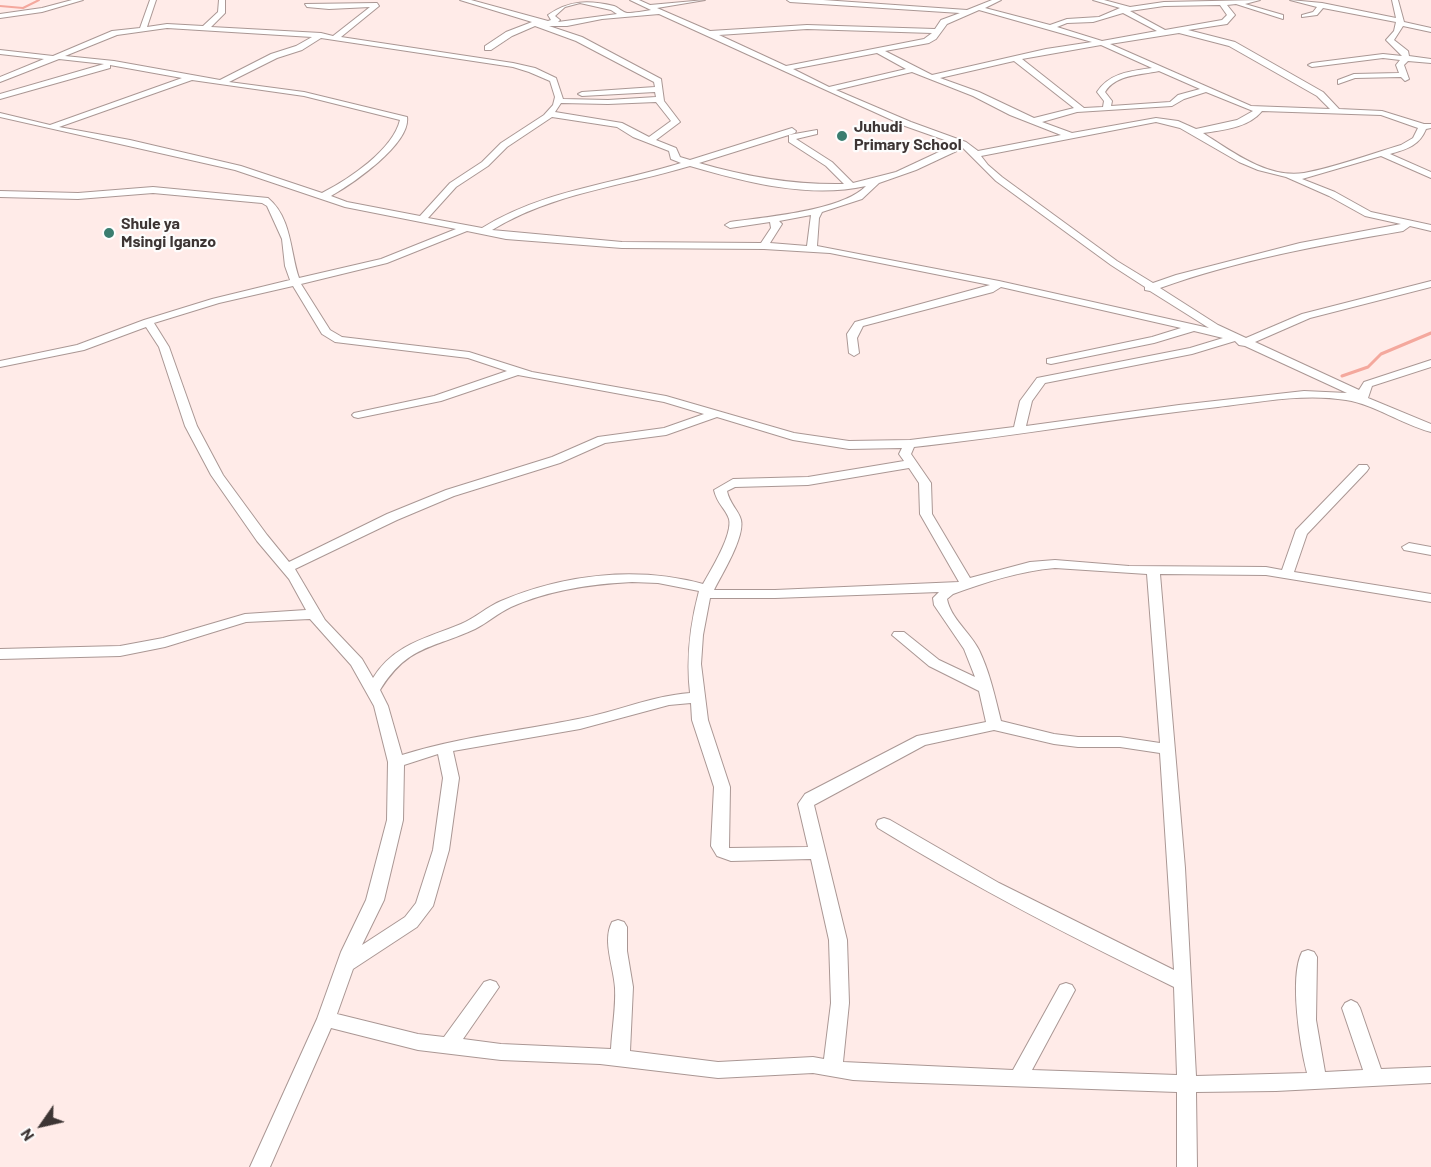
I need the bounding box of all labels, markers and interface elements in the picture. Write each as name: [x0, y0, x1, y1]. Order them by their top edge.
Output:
place label: Juhudi Primary School: [854, 117, 962, 155]
marker: Juhudi Primary School: [835, 129, 849, 143]
place label: Shule ya Msingi Iganzo: [121, 214, 216, 252]
marker: Shule ya Msingi Iganzo: [102, 226, 116, 240]
north arrow: [12, 1095, 72, 1155]
text: N: [16, 1126, 38, 1145]

